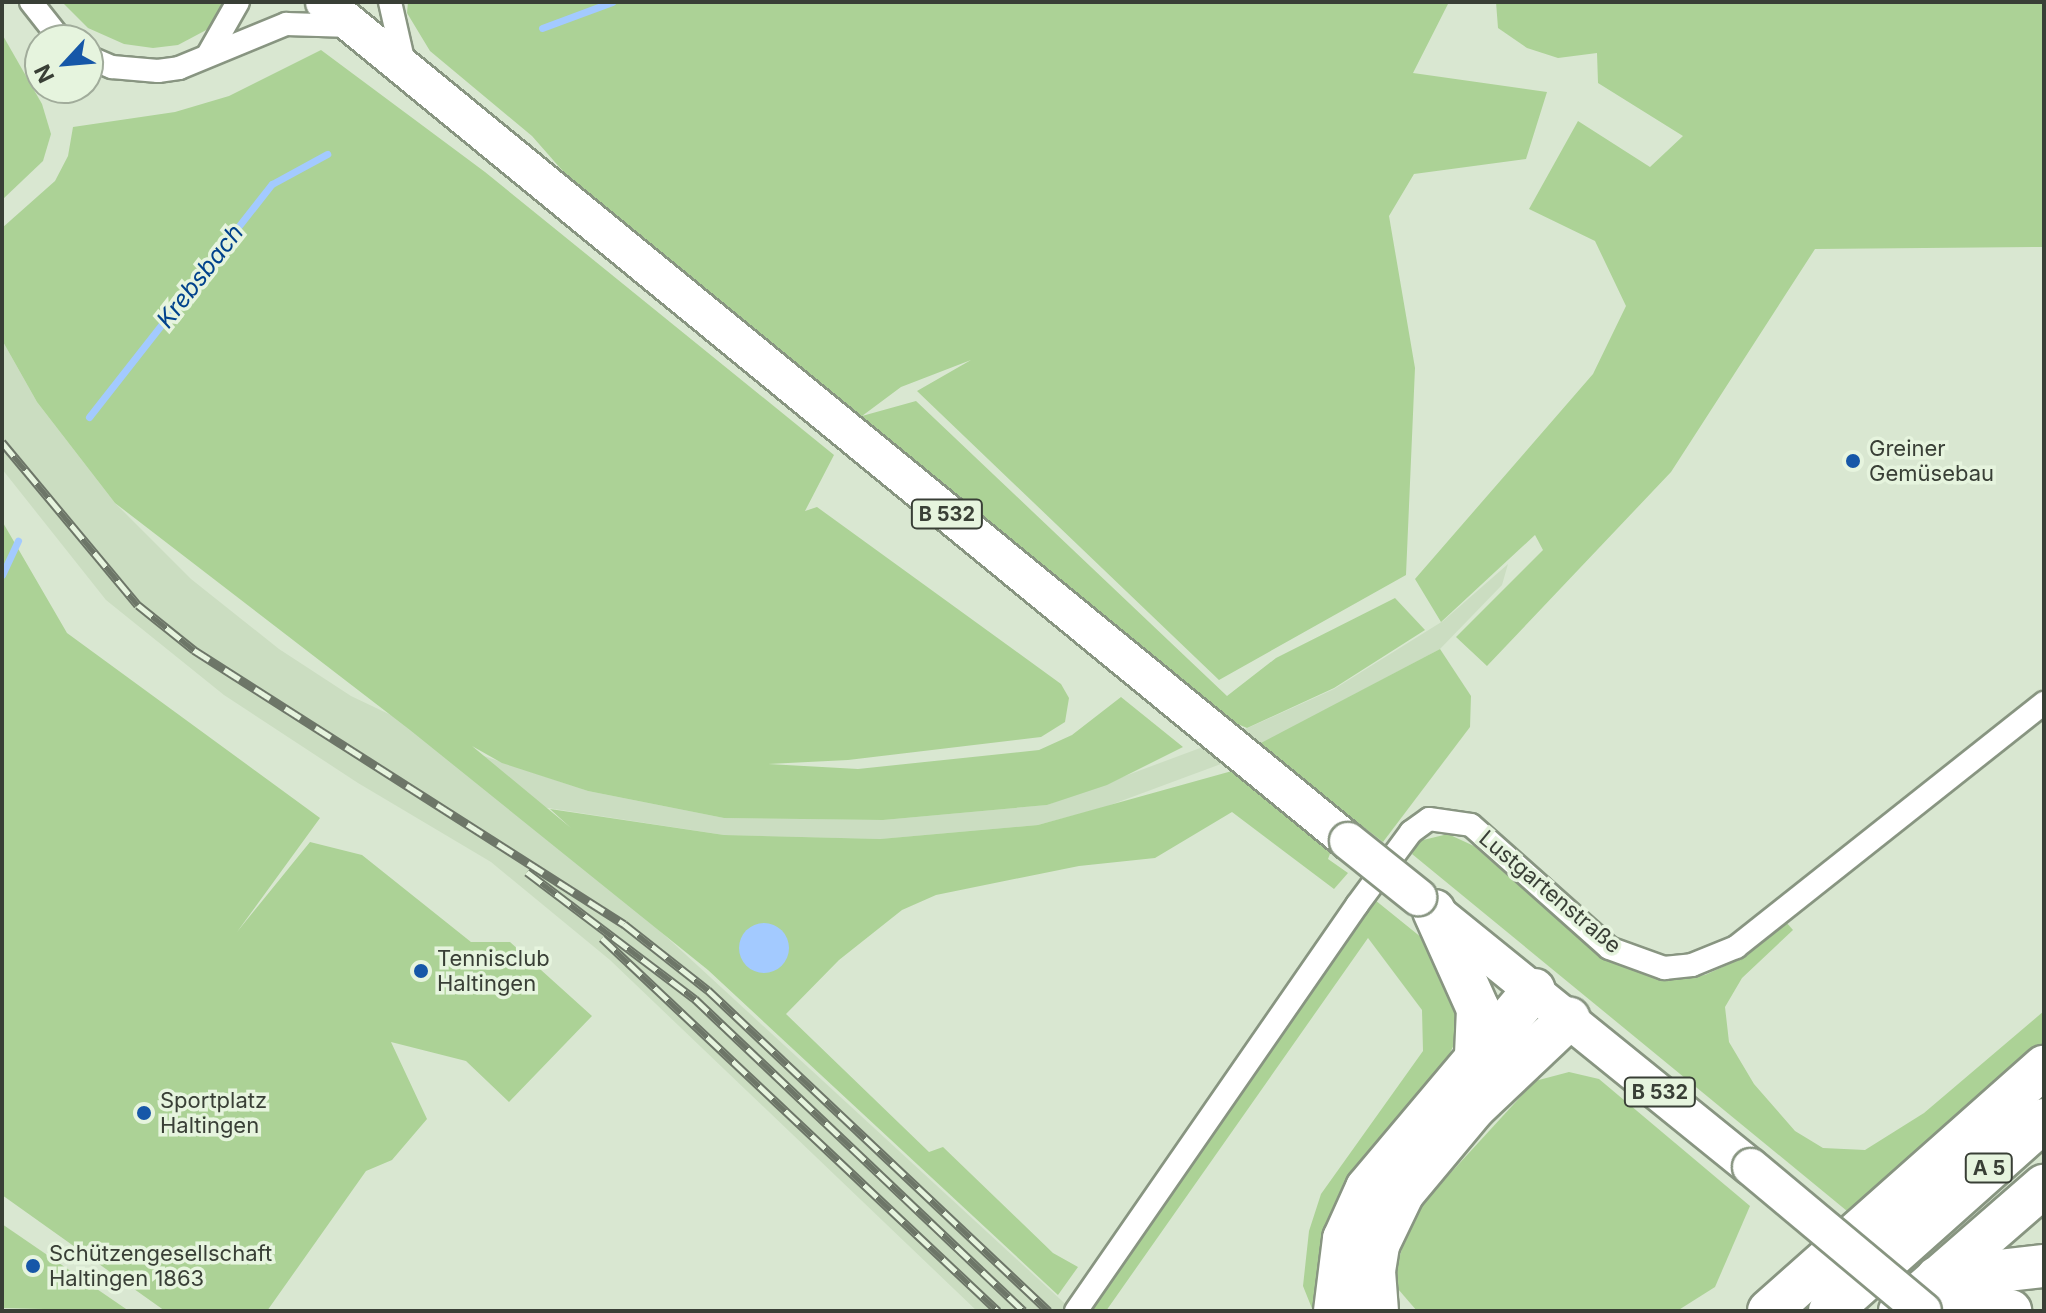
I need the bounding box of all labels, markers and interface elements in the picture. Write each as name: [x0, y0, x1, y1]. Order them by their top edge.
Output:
north arrow: [24, 24, 104, 104]
text: N: [29, 60, 60, 87]
water label: Krebsbach: [151, 219, 249, 333]
place label: Greiner Gemüsebau: [1869, 435, 1994, 486]
marker: Greiner Gemüsebau: [1844, 452, 1862, 470]
road number: B 532: [909, 498, 985, 530]
street label: Lustgartenstraße: [1474, 825, 1626, 959]
place label: Tennisclub Haltingen: [437, 945, 550, 996]
marker: Tennisclub Haltingen: [412, 962, 430, 980]
road number: B 532: [1622, 1076, 1698, 1108]
place label: Sportplatz Haltingen: [160, 1087, 267, 1138]
marker: Sportplatz Haltingen: [135, 1104, 153, 1122]
road number: A 5: [1963, 1152, 2015, 1184]
place label: Schützengesellschaft Haltingen 1863: [49, 1240, 272, 1292]
marker: Schützengesellschaft Haltingen 1863: [24, 1257, 42, 1275]

